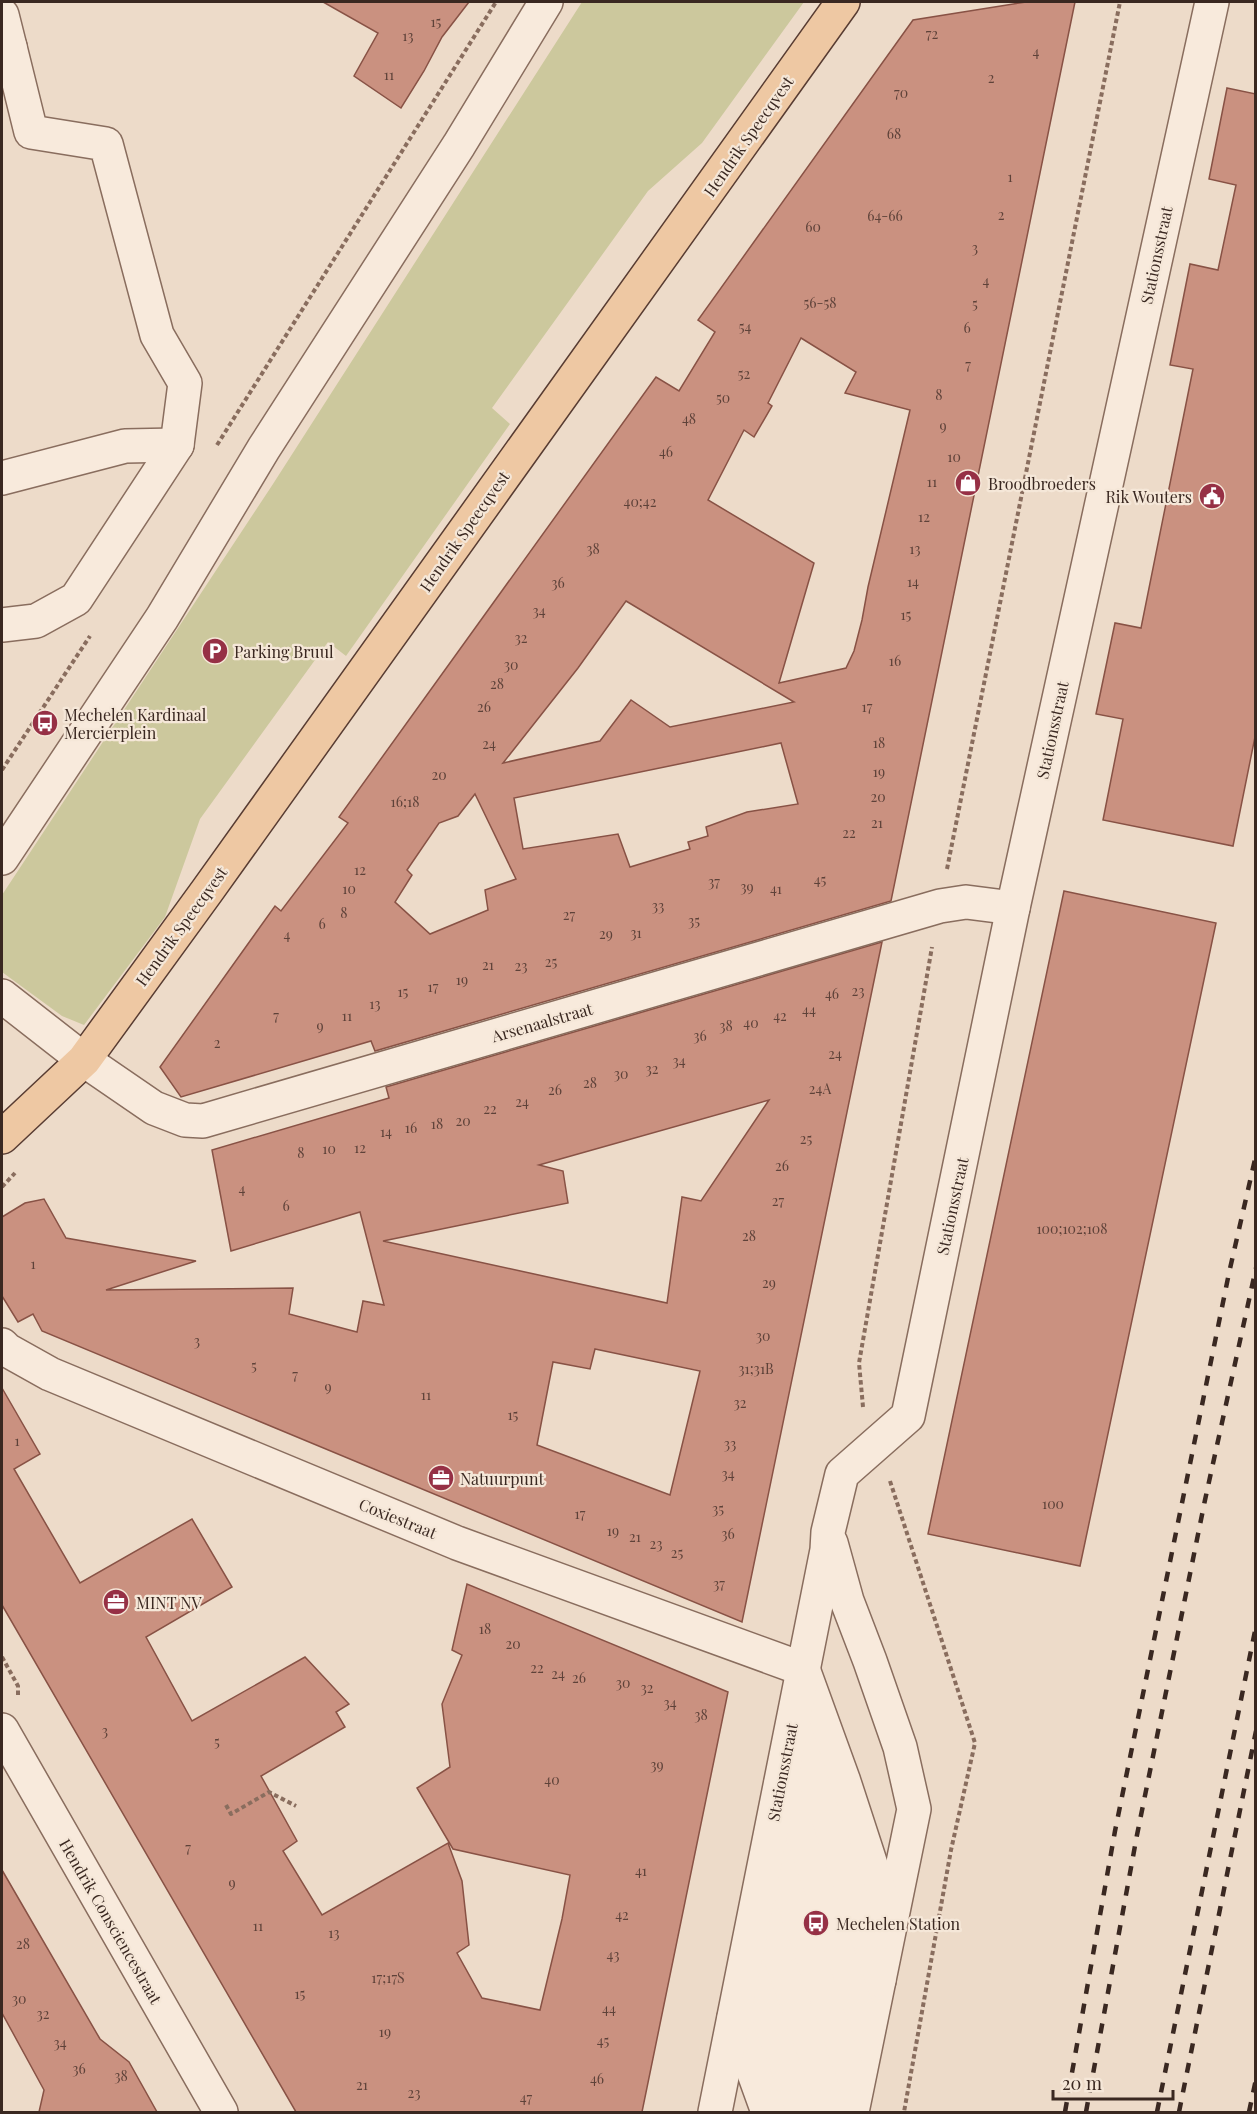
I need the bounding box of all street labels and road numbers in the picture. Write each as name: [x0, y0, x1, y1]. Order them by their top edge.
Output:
street label: Hendrik Speecqvest: [698, 71, 798, 200]
street label: Stationsstraat: [1135, 204, 1177, 306]
street label: Hendrik Speecqvest: [414, 466, 514, 595]
street label: Stationsstraat: [1031, 679, 1073, 781]
street label: Hendrik Speecqvest: [131, 862, 232, 990]
street label: Arsenaalstraat: [488, 997, 595, 1047]
street label: Stationsstraat: [931, 1155, 973, 1257]
street label: Coxiestraat: [356, 1493, 440, 1543]
street label: Stationsstraat: [762, 1721, 802, 1823]
street label: Hendrik Consciencestraat: [55, 1835, 167, 2008]

